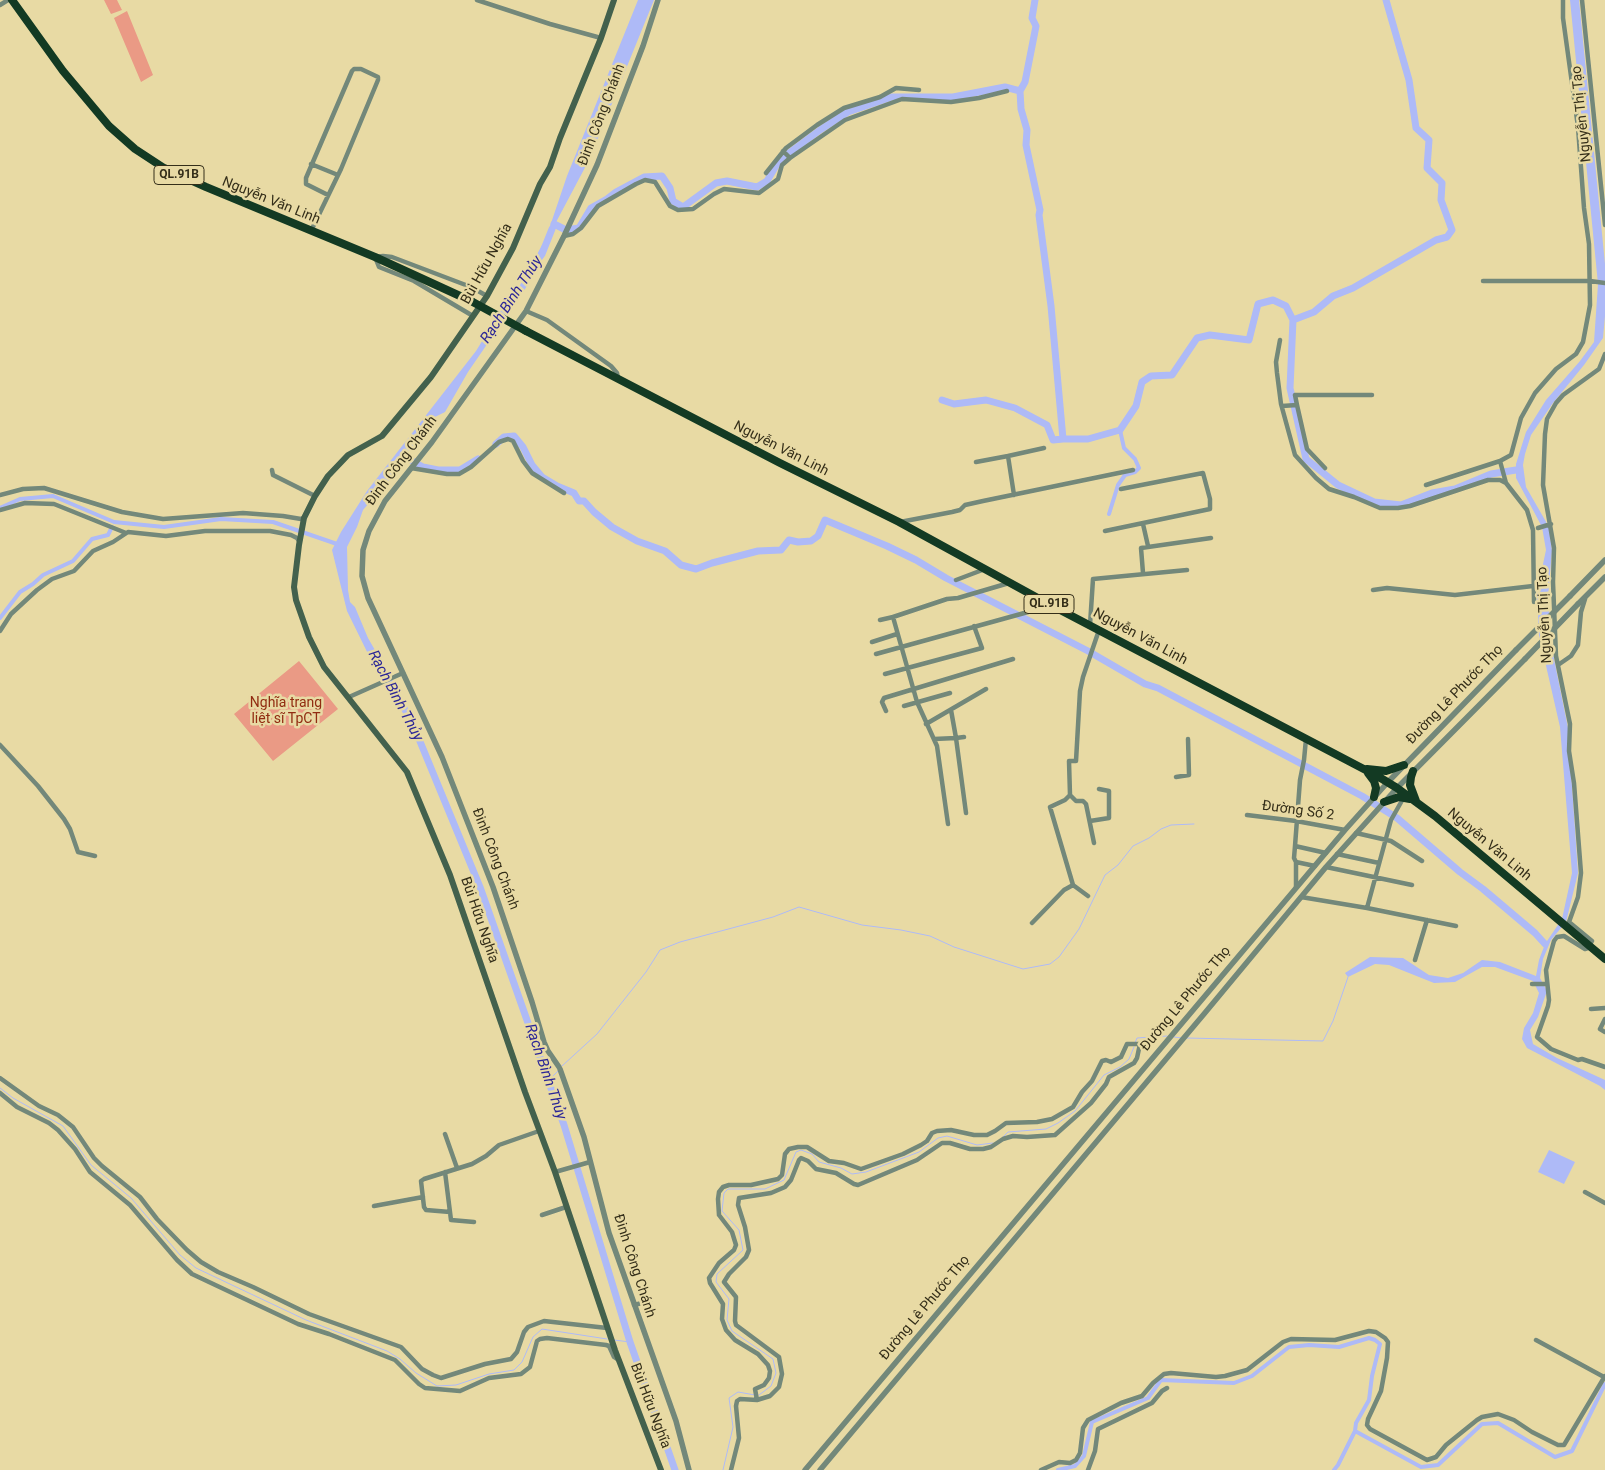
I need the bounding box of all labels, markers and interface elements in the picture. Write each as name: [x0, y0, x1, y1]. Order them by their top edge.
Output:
street label: Đinh Công Chánh: [575, 62, 629, 168]
street label: Nguyễn Thị Tạo: [1569, 65, 1595, 163]
road number: QL.91B: [154, 166, 204, 184]
street label: Nguyễn Văn Linh: [219, 174, 323, 228]
street label: Bùi Hữu Nghĩa: [458, 221, 516, 307]
water label: Rạch Bình Thủy: [477, 253, 547, 347]
street label: Đinh Công Chánh: [363, 413, 441, 509]
street label: Nguyễn Văn Linh: [731, 418, 831, 480]
street label: Nguyễn Thị Tạo: [1534, 566, 1556, 664]
road number: QL.91B: [1024, 594, 1074, 614]
street label: Nguyễn Văn Linh: [1090, 605, 1190, 669]
street label: Đường Lê Phước Thọ: [1403, 642, 1507, 748]
water label: Rạch Bình Thủy: [364, 648, 426, 744]
park label: Nghĩa trang liệt sĩ TpCT: [250, 695, 322, 728]
street label: Đường Số 2: [1261, 798, 1335, 824]
street label: Nguyễn Văn Linh: [1444, 805, 1534, 885]
street label: Đinh Công Chánh: [468, 806, 522, 912]
street label: Bùi Hữu Nghĩa: [456, 875, 502, 965]
street label: Đường Lê Phước Thọ: [1137, 943, 1235, 1055]
water label: Rạch Bình Thủy: [520, 1022, 570, 1122]
street label: Đinh Công Chánh: [609, 1212, 659, 1320]
street label: Đường Lê Phước Thọ: [876, 1252, 974, 1364]
street label: Bùi Hữu Nghĩa: [626, 1361, 674, 1451]

